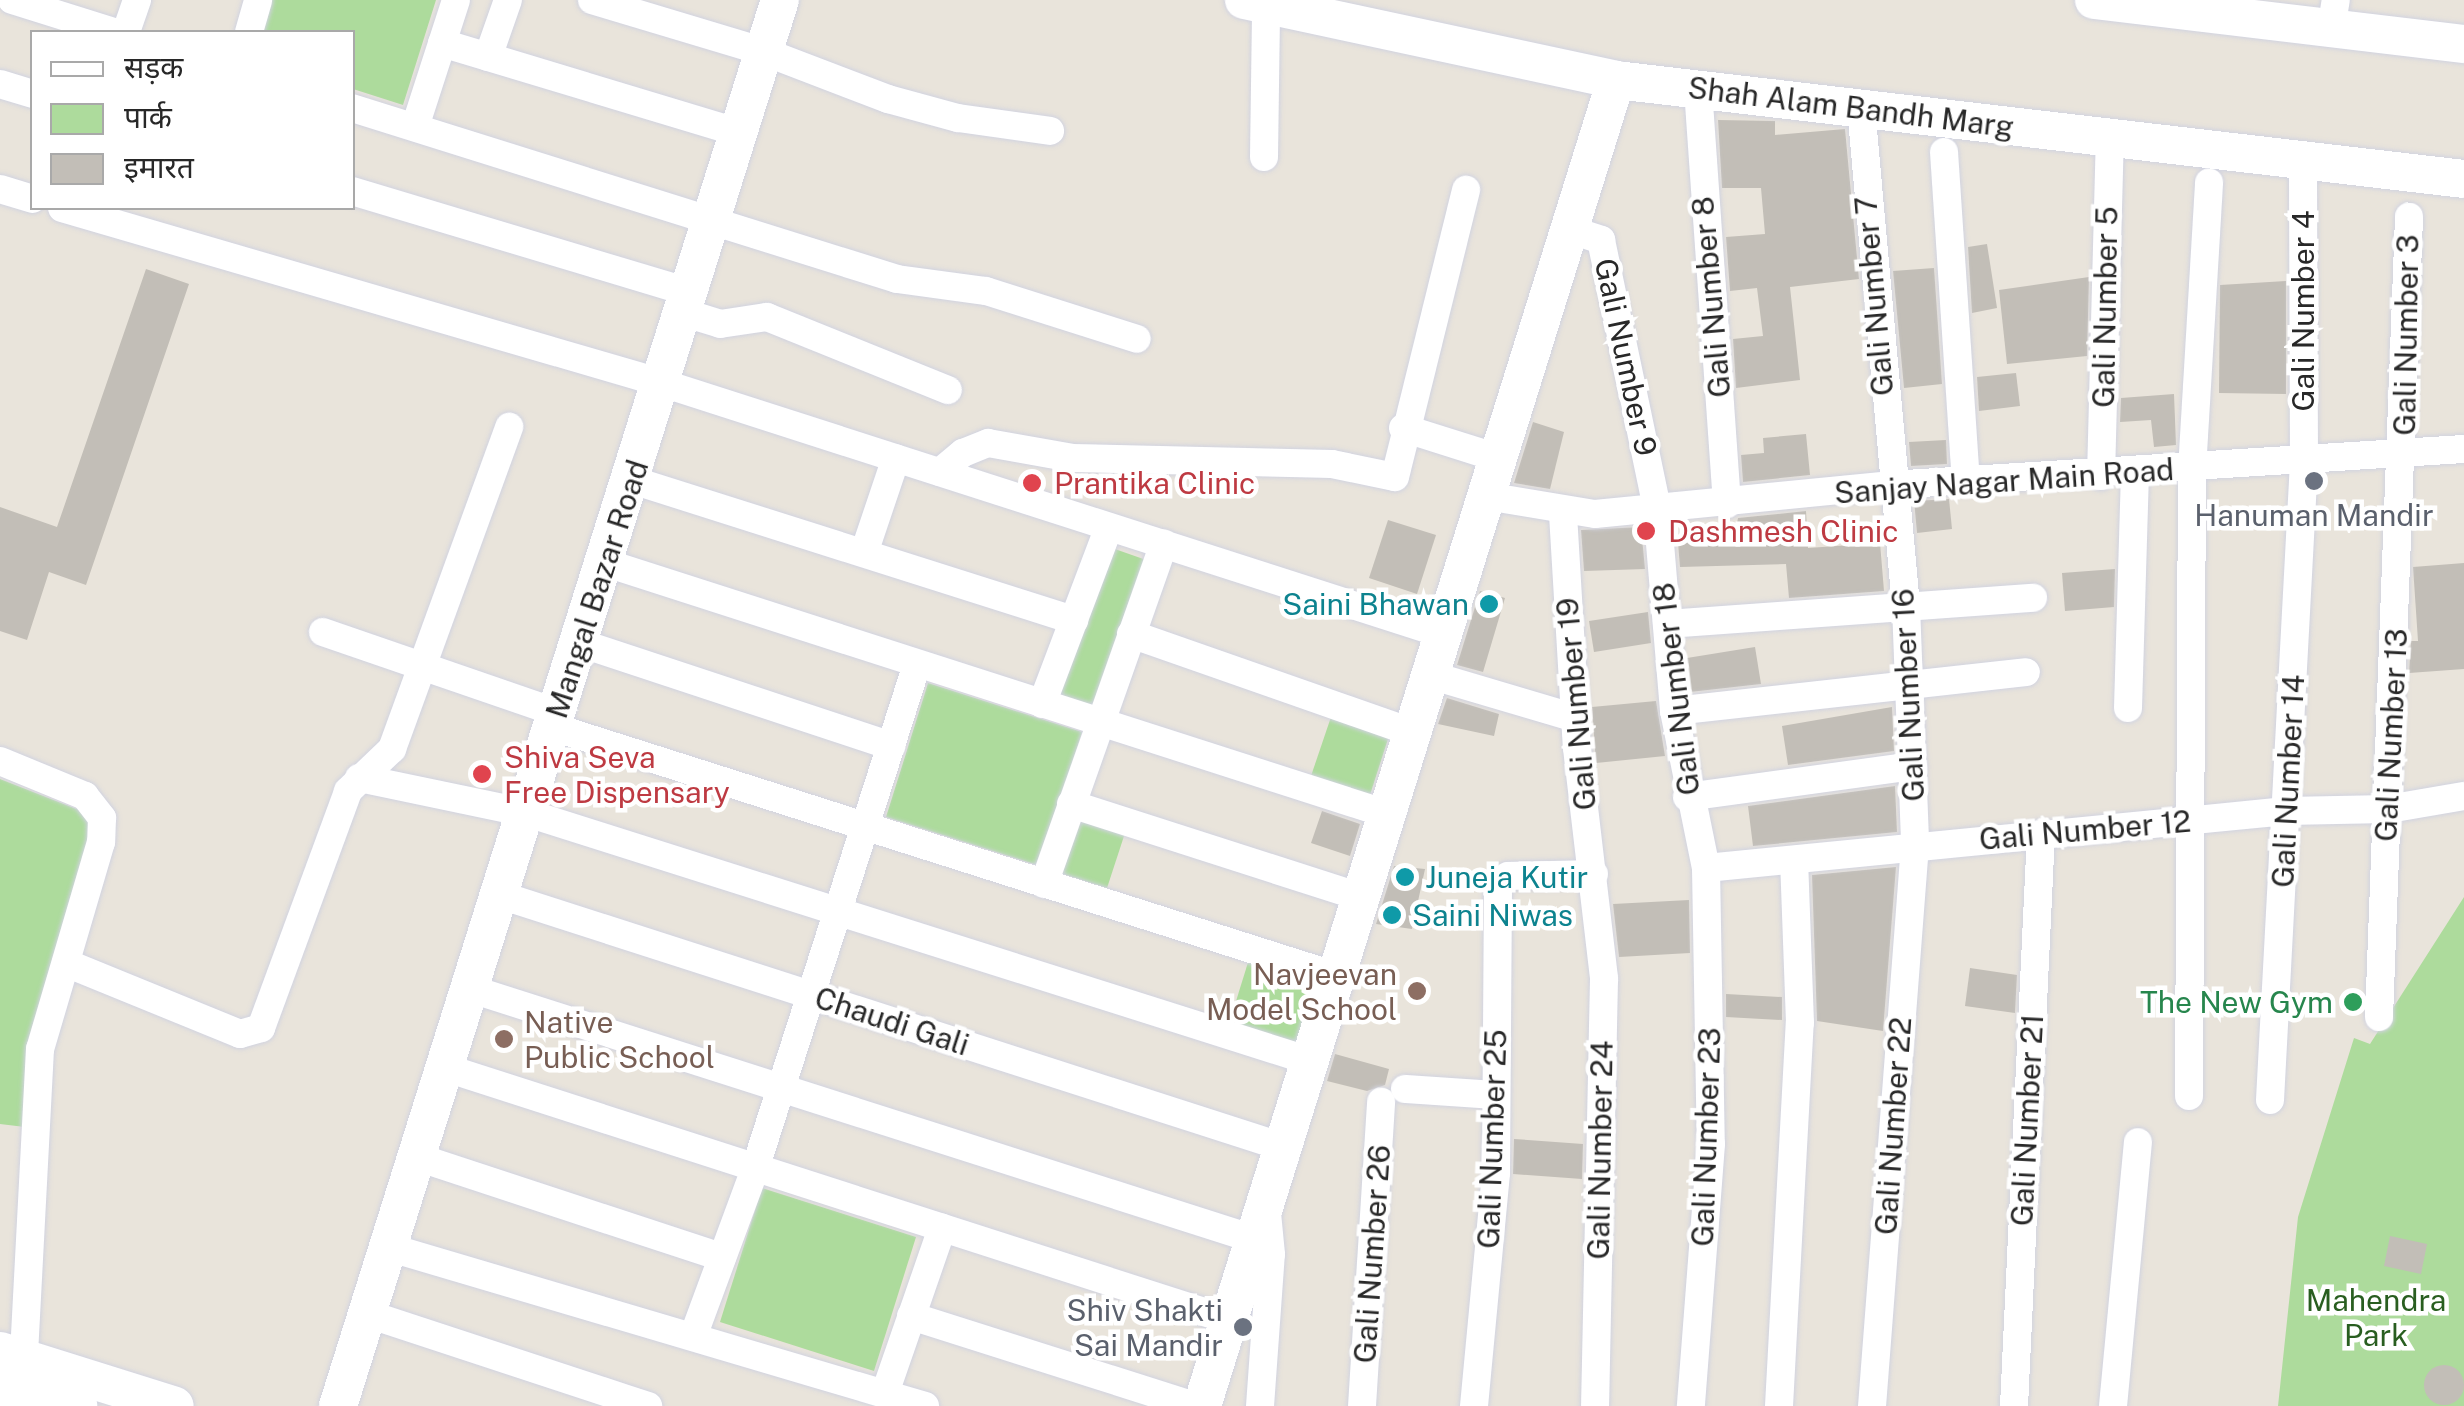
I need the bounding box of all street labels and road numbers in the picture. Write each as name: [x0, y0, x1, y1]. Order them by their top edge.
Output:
street label: Shah Alam Bandh Marg: [1686, 69, 2016, 145]
street label: Gali Number 8: [1684, 195, 1738, 399]
street label: Gali Number 7: [1847, 195, 1901, 397]
street label: Gali Number 5: [2085, 206, 2125, 408]
street label: Gali Number 4: [2285, 210, 2321, 412]
street label: Gali Number 3: [2386, 234, 2426, 436]
street label: Gali Number 9: [1587, 255, 1665, 459]
street label: Sanjay Nagar Main Road: [1833, 451, 2175, 511]
street label: Mangal Bazar Road: [538, 455, 656, 723]
street label: Gali Number 18: [1645, 581, 1707, 797]
street label: Gali Number 16: [1884, 588, 1932, 802]
street label: Gali Number 19: [1549, 596, 1603, 812]
street label: Gali Number 13: [2367, 627, 2415, 843]
street label: Gali Number 14: [2264, 674, 2312, 888]
street label: Gali Number 12: [1978, 803, 2192, 857]
street label: Chaudi Gali: [811, 979, 973, 1063]
street label: Gali Number 21: [2003, 1013, 2051, 1227]
street label: Gali Number 22: [1867, 1016, 1919, 1236]
street label: Gali Number 23: [1684, 1027, 1728, 1247]
street label: Gali Number 25: [1470, 1029, 1514, 1249]
street label: Gali Number 24: [1580, 1040, 1620, 1260]
street label: Gali Number 26: [1346, 1144, 1398, 1364]

